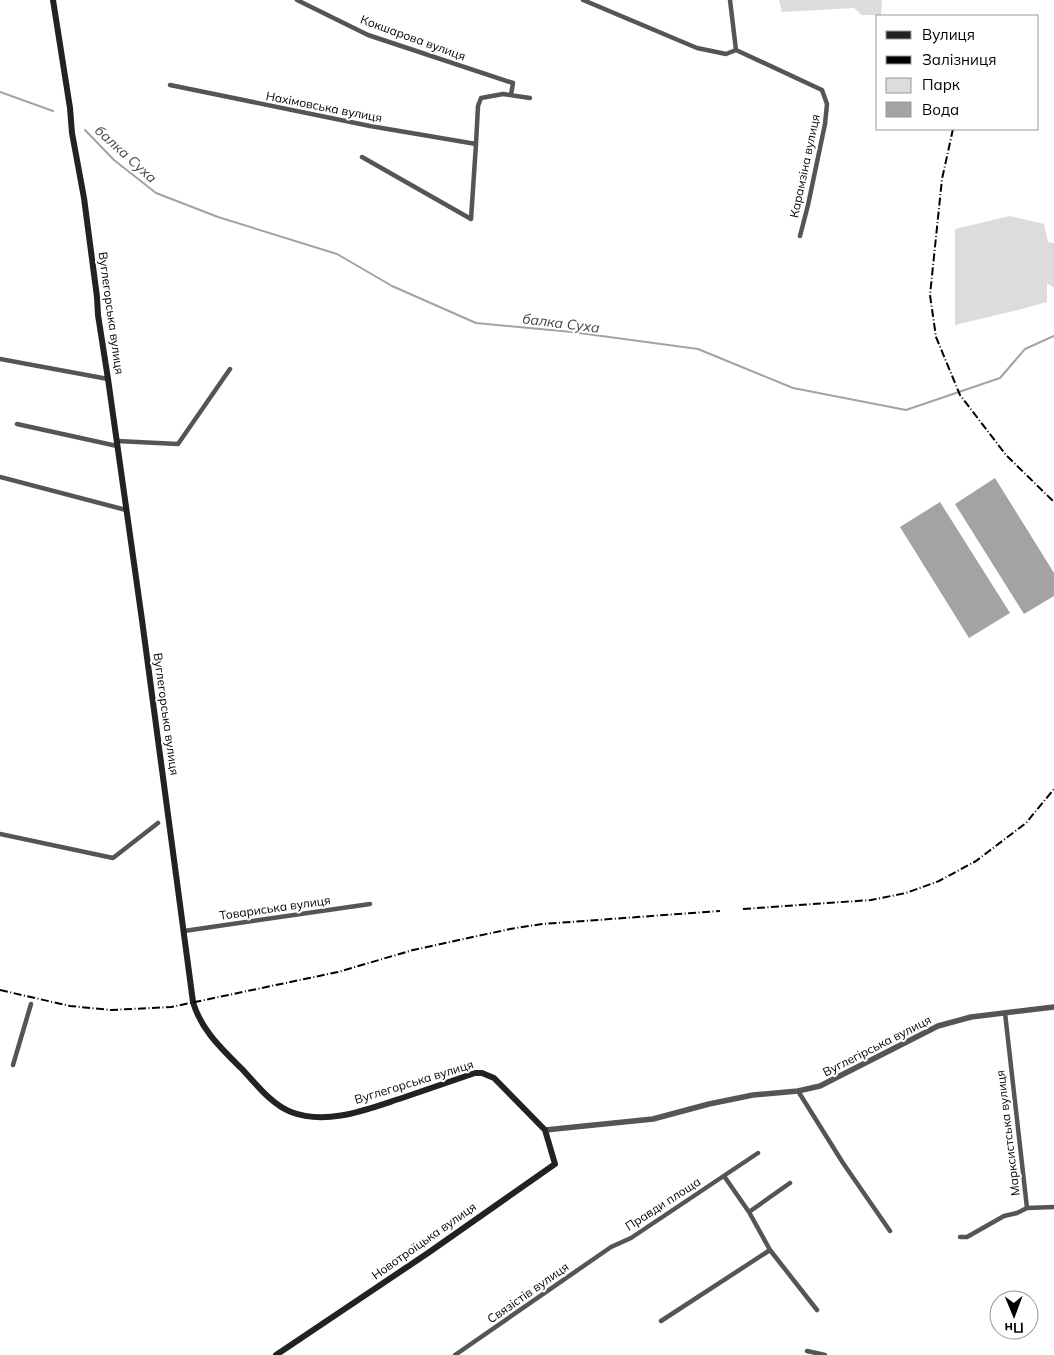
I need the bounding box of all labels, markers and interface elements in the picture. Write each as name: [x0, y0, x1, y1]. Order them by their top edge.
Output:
street label: Кокшарова вулиця: [359, 12, 468, 64]
legend: [876, 15, 1039, 130]
text: Вулиця: [922, 25, 975, 44]
text: Залізниця: [922, 50, 996, 69]
text: Парк: [922, 75, 961, 94]
street label: Нахімовська вулиця: [265, 88, 384, 125]
text: Вода: [922, 100, 959, 119]
street label: Карамзіна вулиця: [786, 113, 823, 219]
water label: балка Суха: [91, 121, 161, 187]
street label: Вуглегорська вулиця: [95, 251, 128, 375]
water label: балка Суха: [521, 309, 601, 337]
street label: Вуглегорська вулиця: [150, 652, 183, 776]
street label: Товариська вулиця: [218, 892, 332, 923]
street label: Вуглегірська вулиця: [820, 1012, 933, 1079]
street label: Вуглегорська вулиця: [353, 1056, 475, 1107]
street label: Марксистська вулиця: [992, 1069, 1023, 1197]
street label: Правди площа: [622, 1174, 703, 1234]
street label: Новотроїцька вулиця: [368, 1199, 479, 1282]
street label: Связістів вулиця: [484, 1259, 571, 1326]
north arrow: [989, 1290, 1039, 1340]
text: Пн: [1004, 1319, 1024, 1337]

